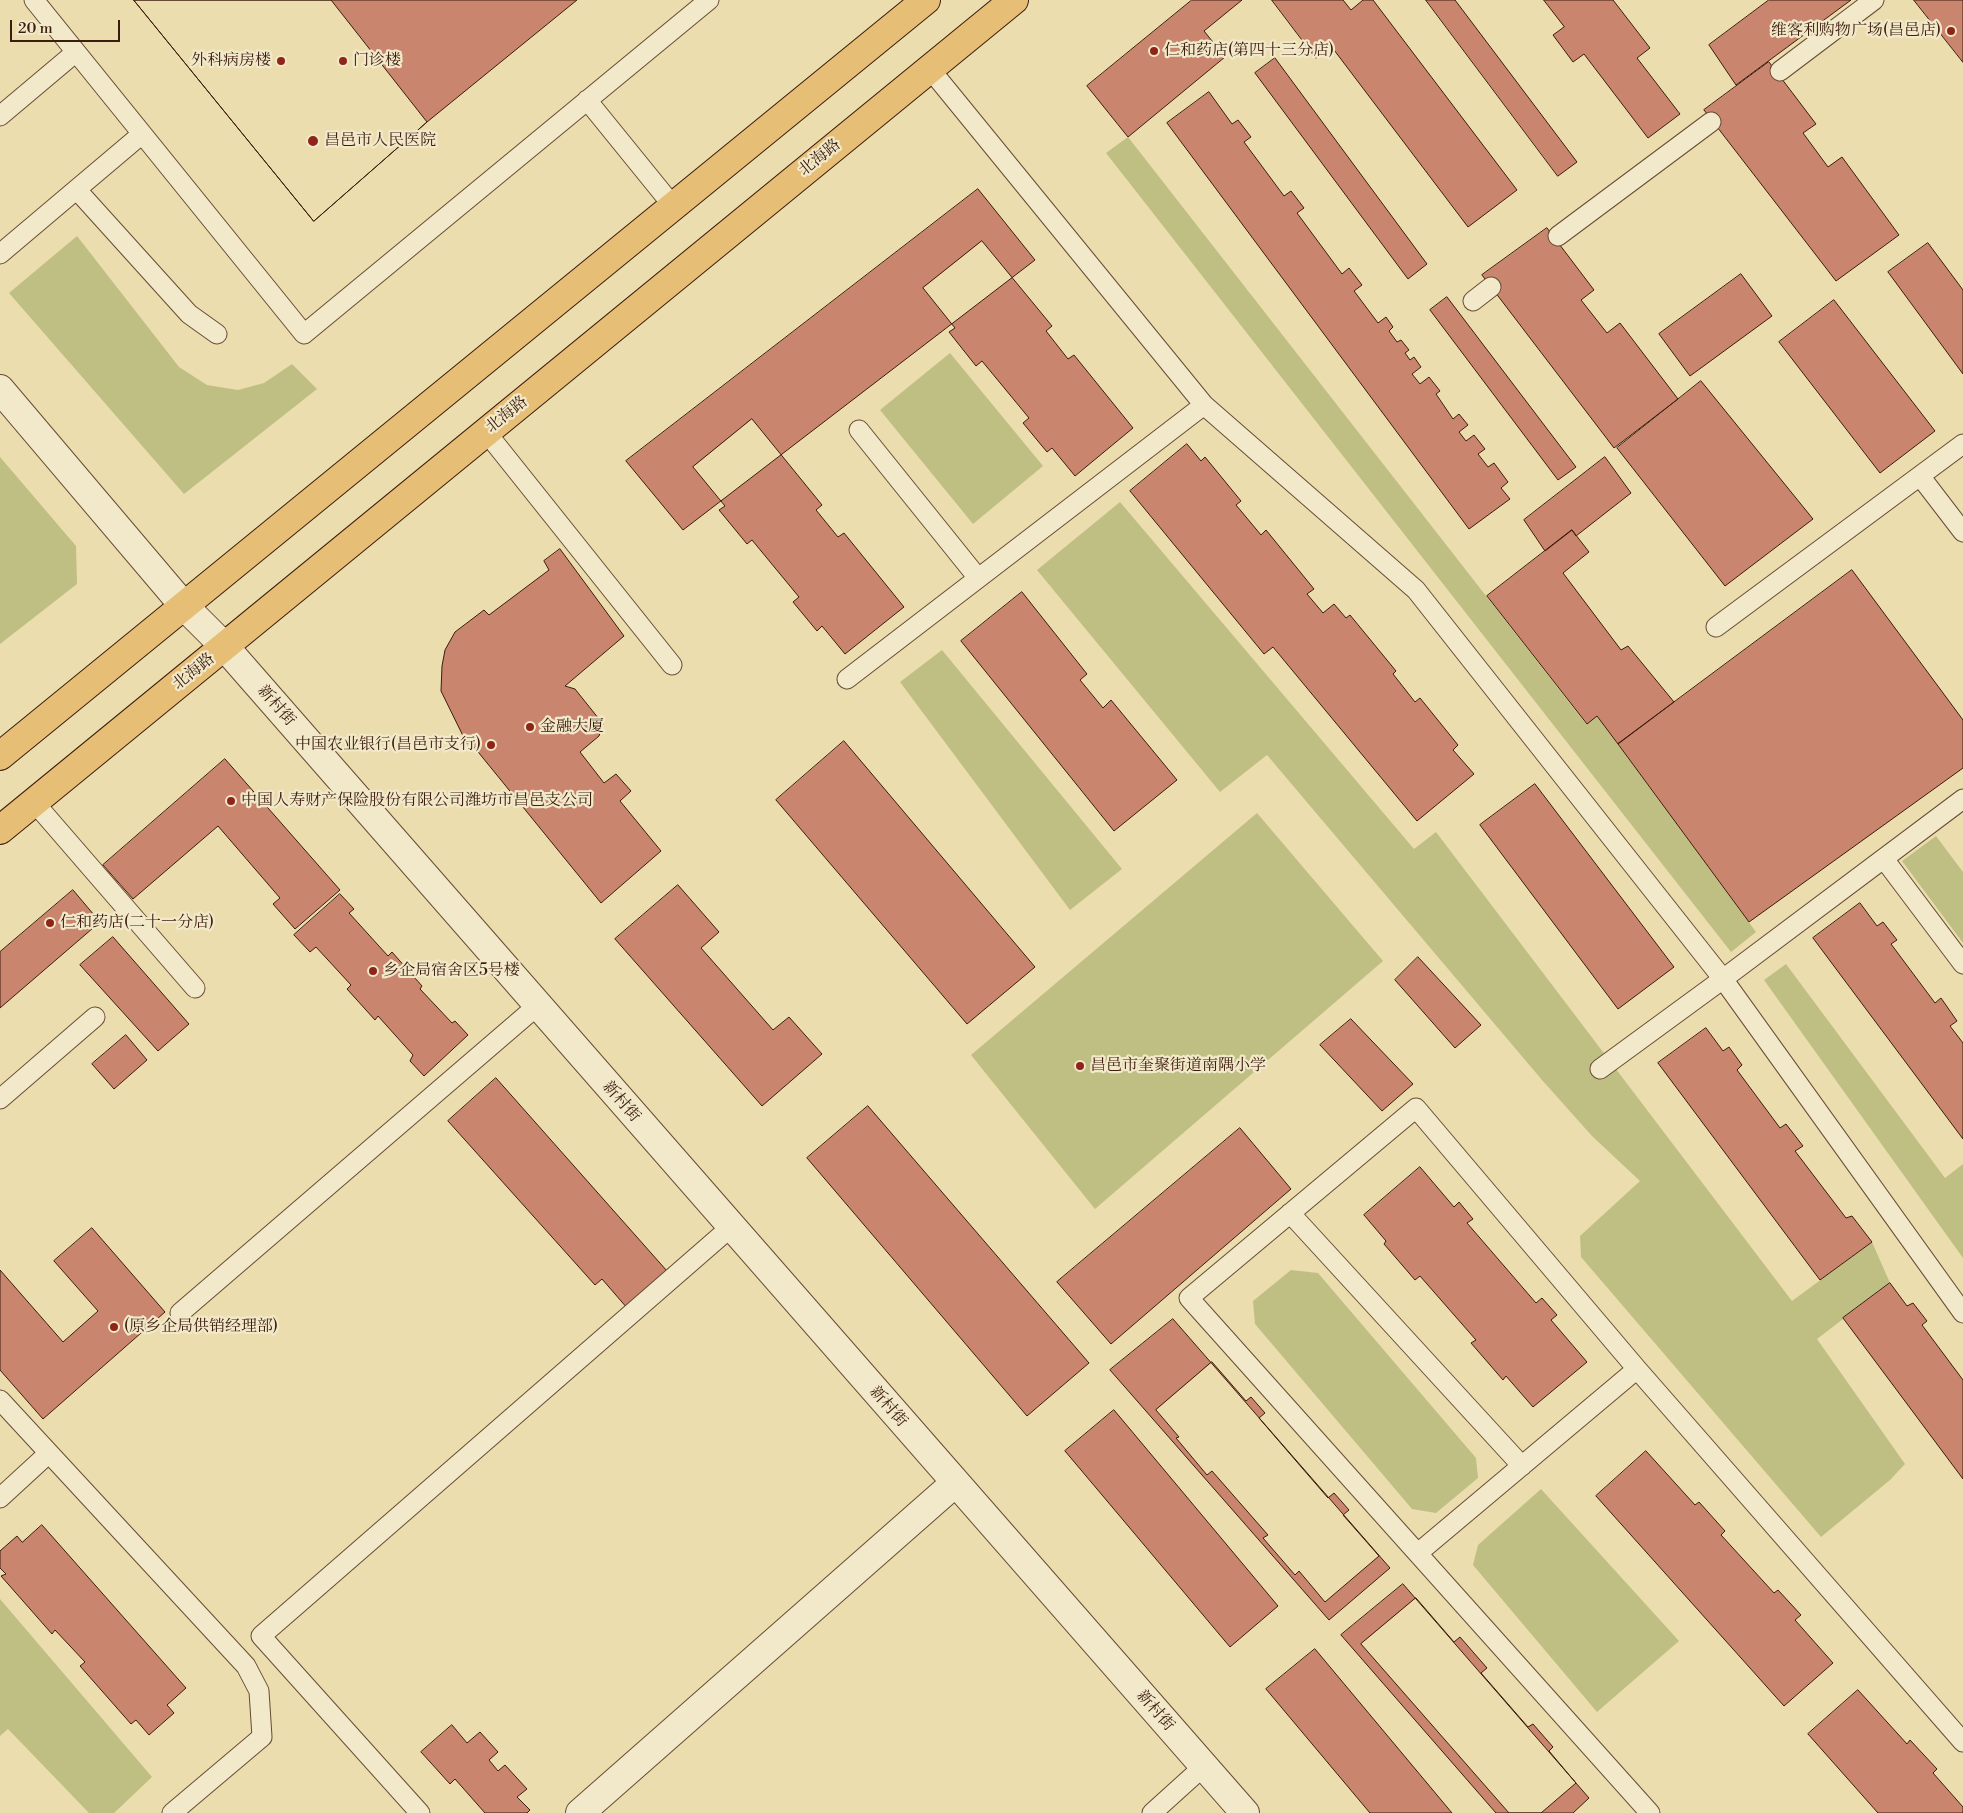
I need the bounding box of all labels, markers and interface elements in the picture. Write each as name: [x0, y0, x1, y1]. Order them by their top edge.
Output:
scale bar: [12, 10, 122, 42]
text: 20 m: [18, 19, 53, 38]
place label: 维客利购物广场(昌邑店): [1771, 21, 1941, 41]
marker: 维客利购物广场(昌邑店): [1945, 25, 1957, 37]
place label: 仁和药店(第四十三分店): [1164, 41, 1334, 61]
marker: 仁和药店(第四十三分店): [1148, 45, 1160, 57]
place label: 外科病房楼: [191, 51, 271, 71]
place label: 门诊楼: [353, 51, 401, 71]
marker: 外科病房楼: [275, 55, 287, 67]
marker: 门诊楼: [337, 55, 349, 67]
place label: 昌邑市人民医院: [324, 131, 436, 151]
marker: 昌邑市人民医院: [306, 134, 320, 148]
street label: 北海路: [795, 135, 845, 181]
street label: 北海路: [482, 392, 532, 438]
street label: 北海路: [169, 649, 219, 695]
street label: 新村街: [253, 682, 299, 730]
place label: 金融大厦: [540, 717, 604, 737]
marker: 金融大厦: [524, 721, 536, 733]
place label: 中国农业银行(昌邑市支行): [295, 735, 481, 755]
marker: 中国农业银行(昌邑市支行): [485, 739, 497, 751]
place label: 中国人寿财产保险股份有限公司潍坊市昌邑支公司: [241, 791, 593, 811]
marker: 中国人寿财产保险股份有限公司潍坊市昌邑支公司: [225, 795, 237, 807]
place label: 仁和药店(二十一分店): [60, 913, 214, 933]
marker: 仁和药店(二十一分店): [44, 917, 56, 929]
place label: 乡企局宿舍区5号楼: [383, 961, 520, 981]
marker: 乡企局宿舍区5号楼: [367, 965, 379, 977]
place label: 昌邑市奎聚街道南隅小学: [1090, 1056, 1266, 1076]
marker: 昌邑市奎聚街道南隅小学: [1074, 1060, 1086, 1072]
street label: 新村街: [598, 1078, 644, 1126]
place label: (原乡企局供销经理部): [124, 1317, 278, 1337]
marker: (原乡企局供销经理部): [108, 1321, 120, 1333]
street label: 新村街: [865, 1383, 911, 1431]
street label: 新村街: [1132, 1687, 1178, 1735]

